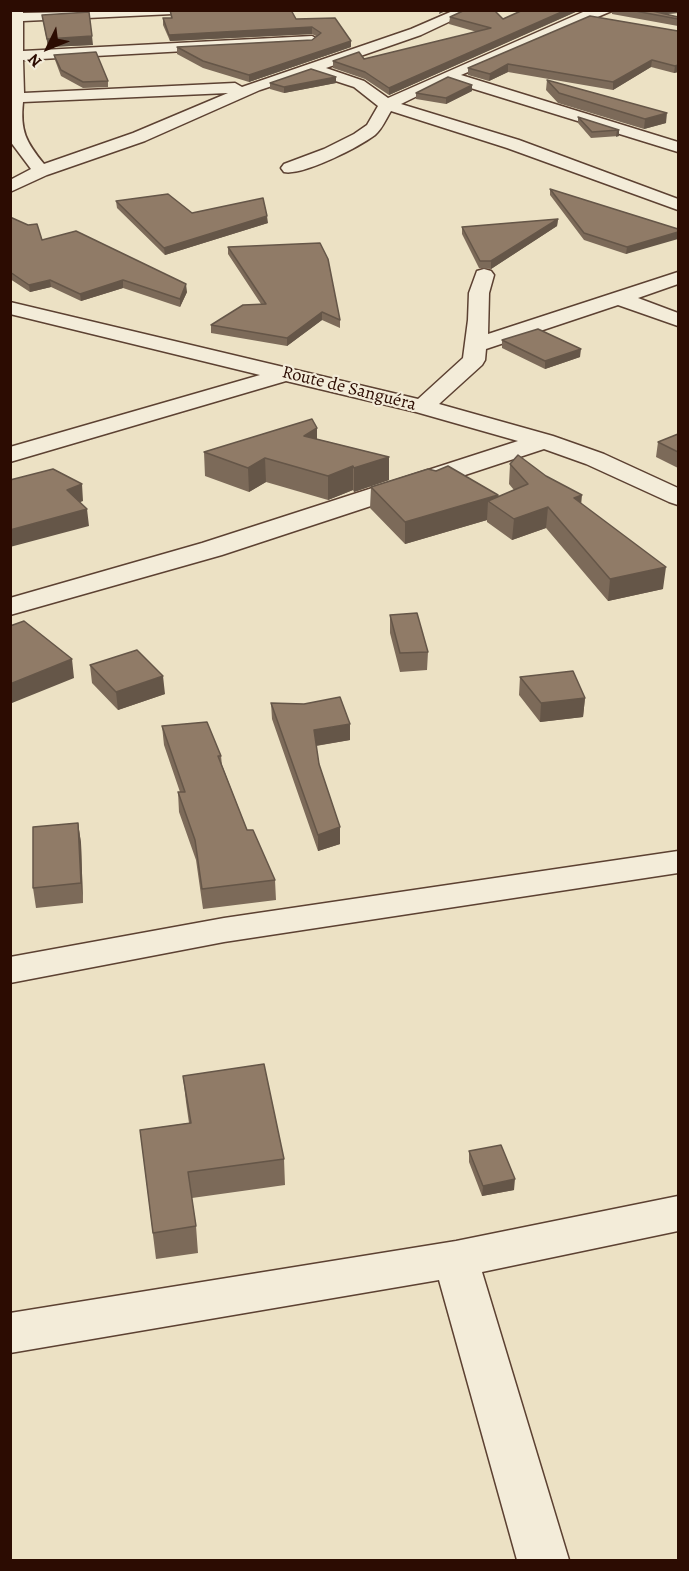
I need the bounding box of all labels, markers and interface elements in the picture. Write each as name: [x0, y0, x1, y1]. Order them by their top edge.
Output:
north arrow: [18, 18, 78, 78]
text: N: [23, 49, 47, 72]
street label: Route de Sanguéra: [280, 362, 418, 416]

